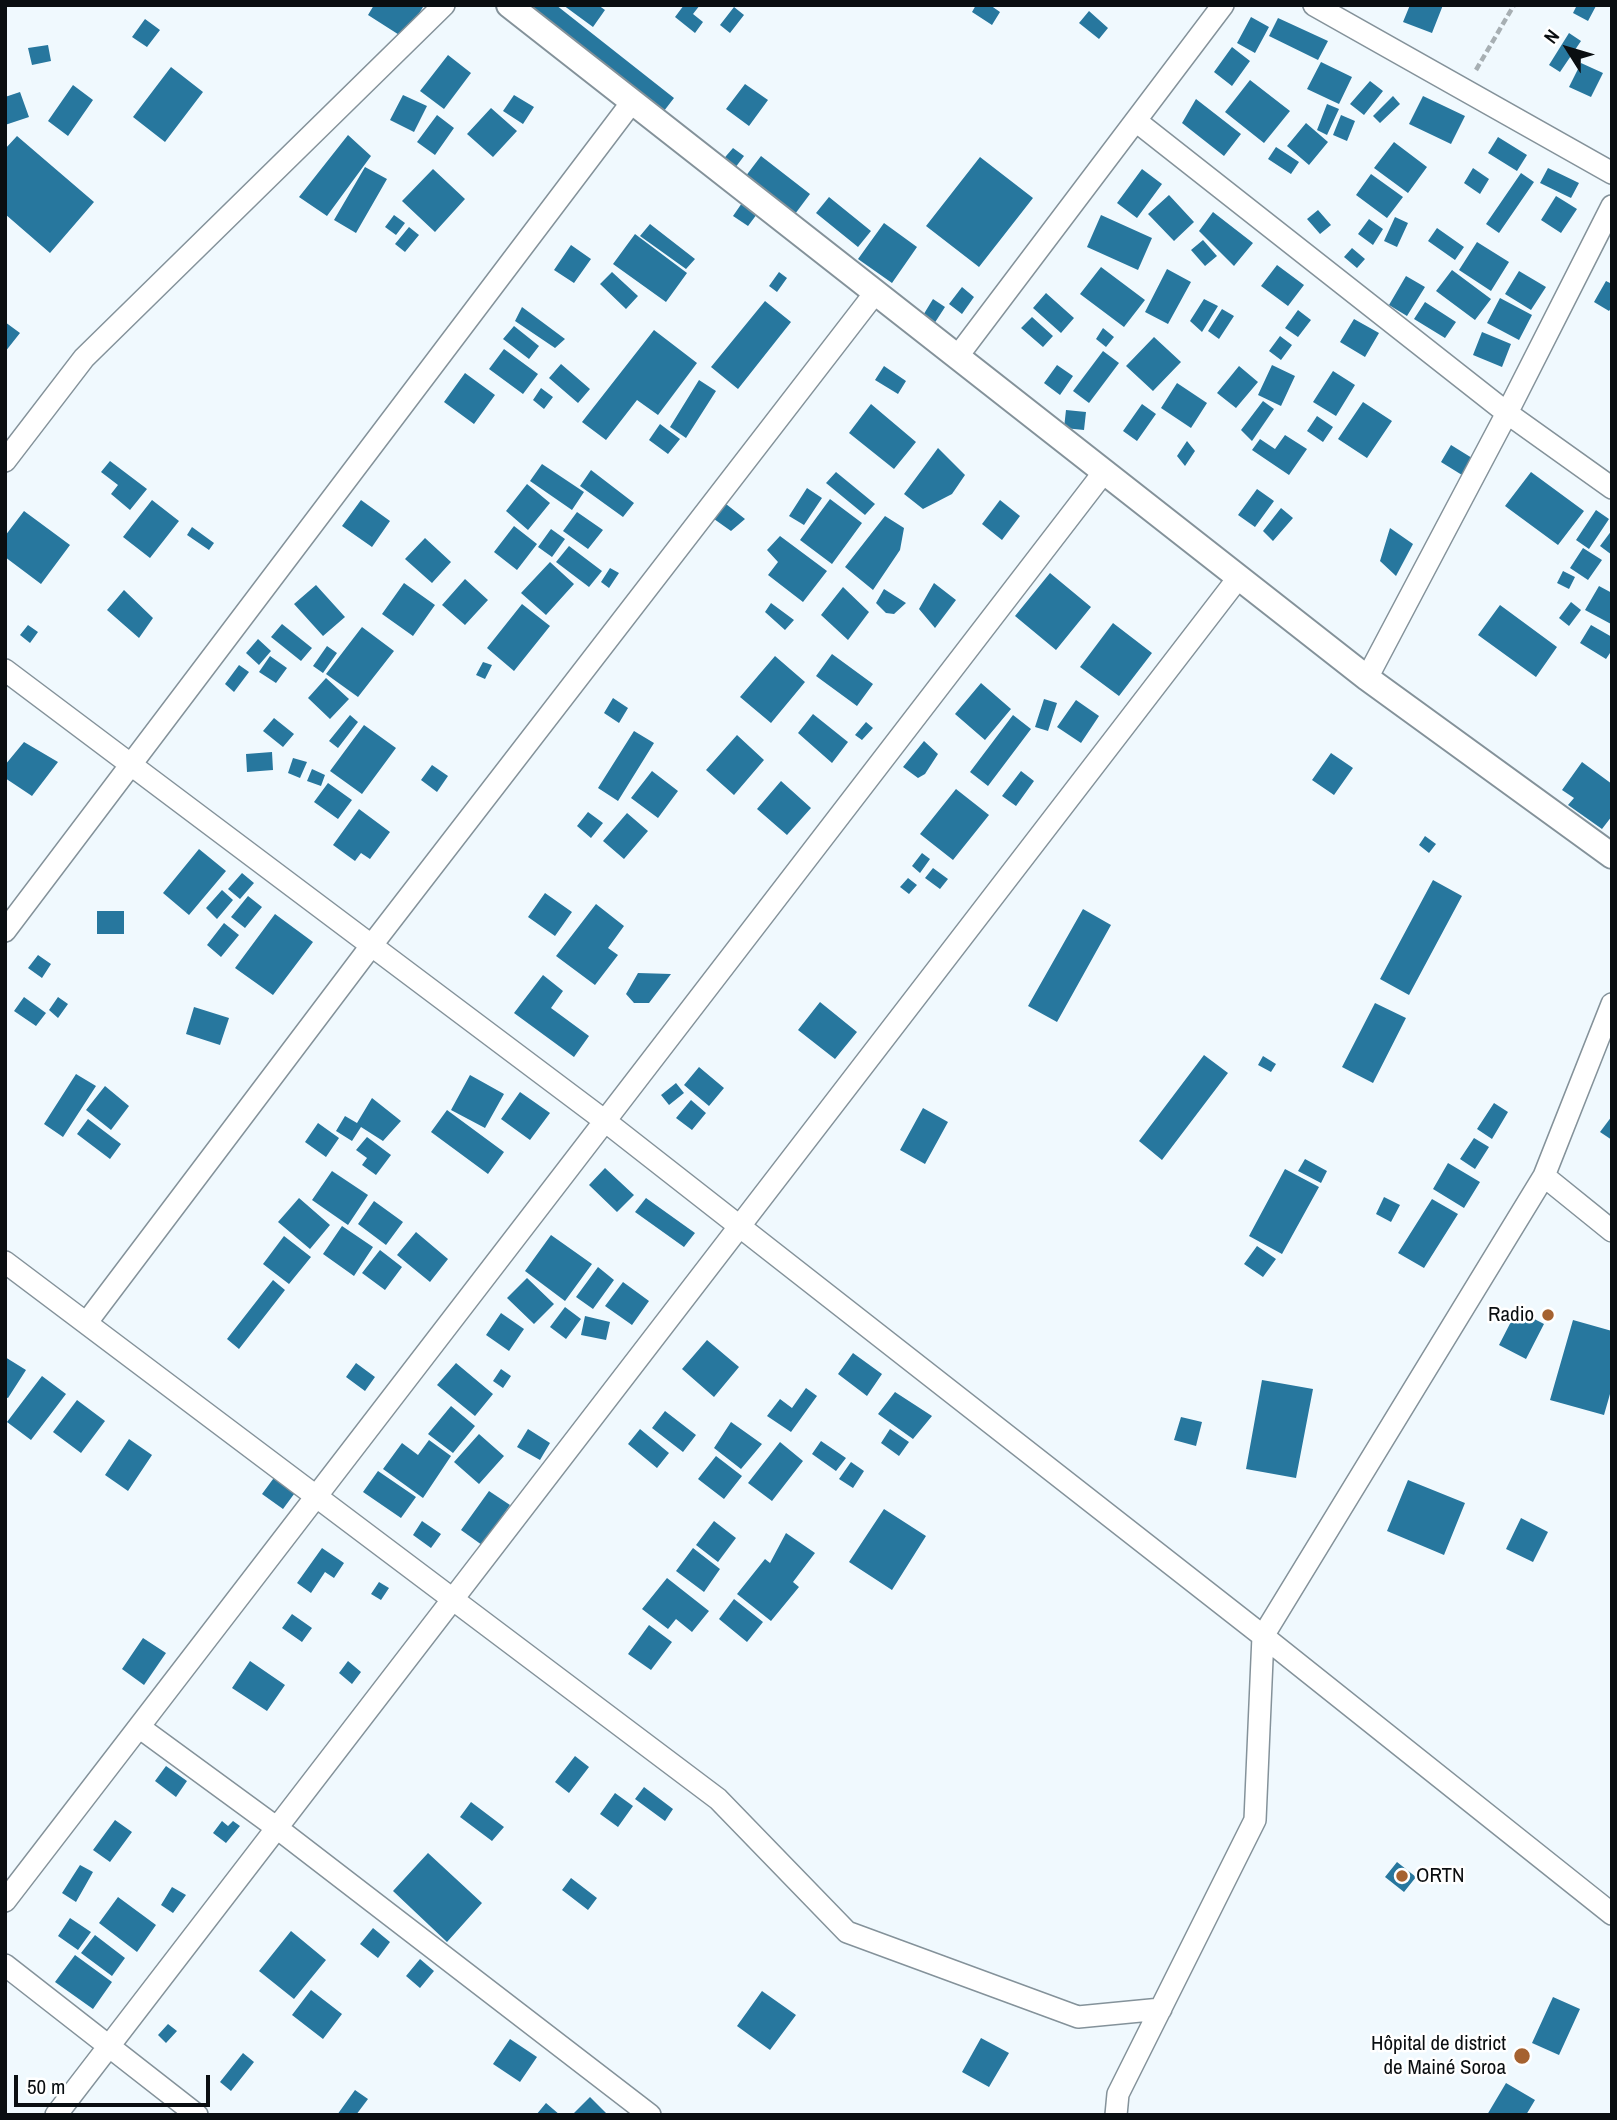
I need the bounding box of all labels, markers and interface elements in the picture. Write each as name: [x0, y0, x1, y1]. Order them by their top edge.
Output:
north arrow: [1533, 14, 1603, 84]
text: N: [1537, 24, 1565, 49]
place label: Radio: [1488, 1302, 1534, 1328]
marker: Radio: [1540, 1307, 1556, 1323]
place label: ORTN: [1416, 1863, 1464, 1889]
marker: ORTN: [1394, 1868, 1410, 1884]
place label: Hôpital de district de Mainé Soroa: [1371, 2031, 1506, 2081]
marker: Hôpital de district de Mainé Soroa: [1512, 2046, 1532, 2066]
scale bar: [18, 2060, 214, 2104]
text: 50 m: [27, 2072, 65, 2101]

